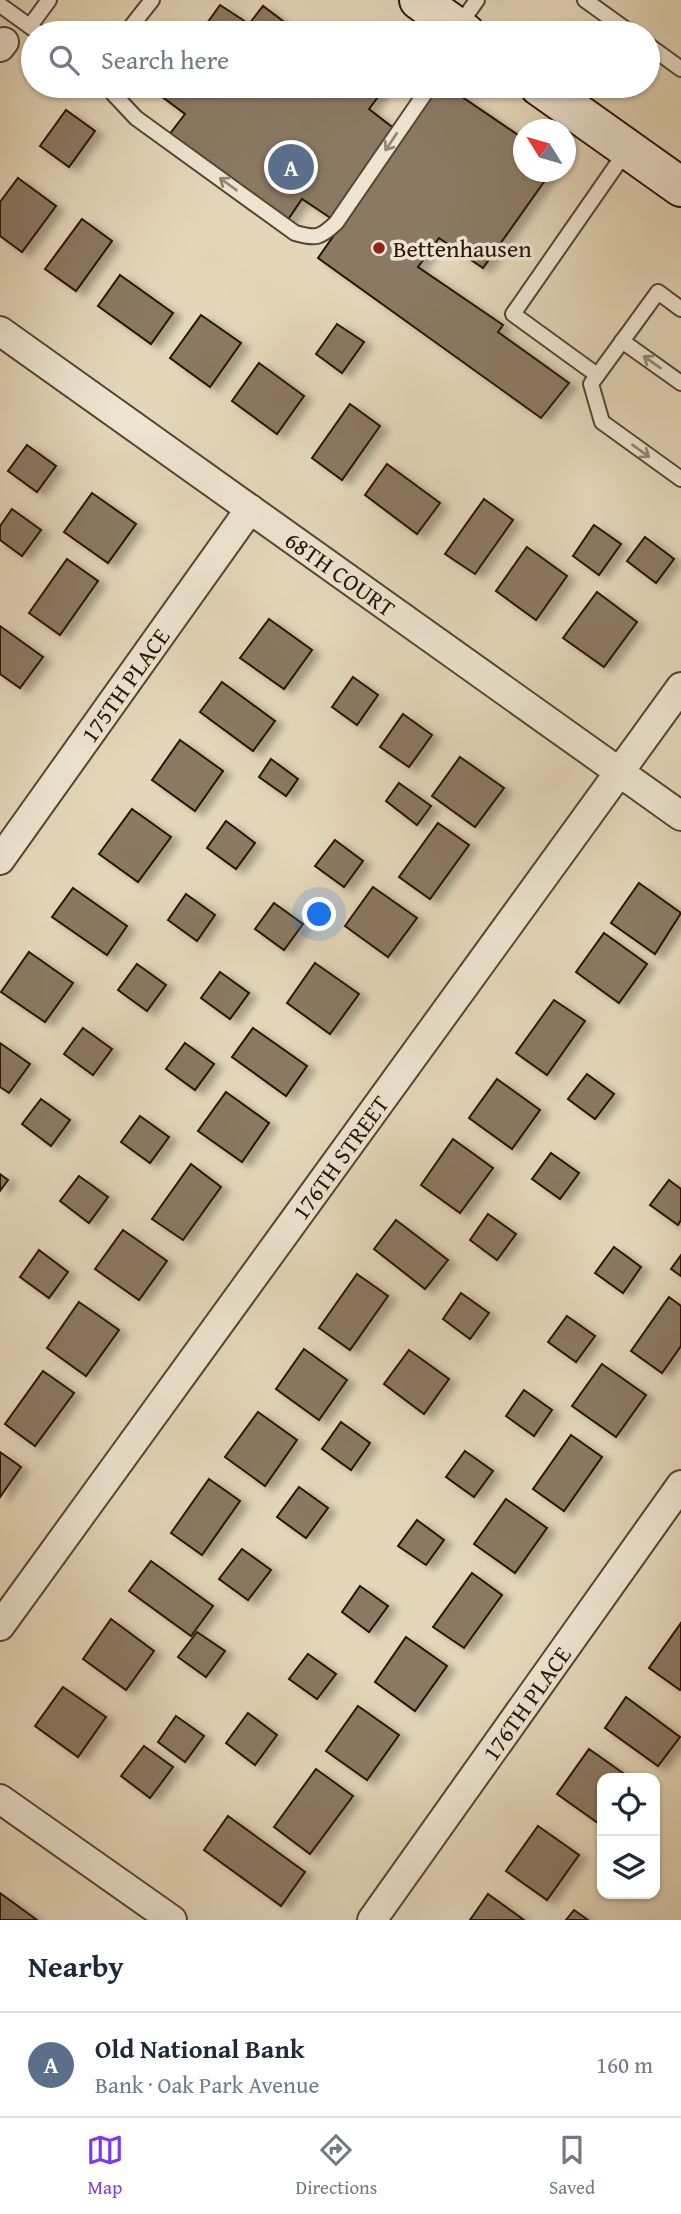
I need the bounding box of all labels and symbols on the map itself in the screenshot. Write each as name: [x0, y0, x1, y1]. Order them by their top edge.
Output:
north arrow: [513, 119, 576, 182]
one-way arrow: [384, 132, 398, 151]
pin: A: [268, 141, 314, 193]
one-way arrow: [219, 177, 238, 192]
place label: Bettenhausen: [393, 231, 532, 266]
marker: Bettenhausen: [371, 240, 387, 256]
one-way arrow: [643, 355, 662, 369]
one-way arrow: [631, 444, 650, 458]
street label: 68TH COURT: [278, 522, 403, 625]
street label: 175TH PLACE: [72, 620, 178, 749]
your location: [302, 897, 336, 931]
street label: 176TH STREET: [283, 1088, 397, 1227]
street label: 176TH PLACE: [473, 1639, 579, 1768]

